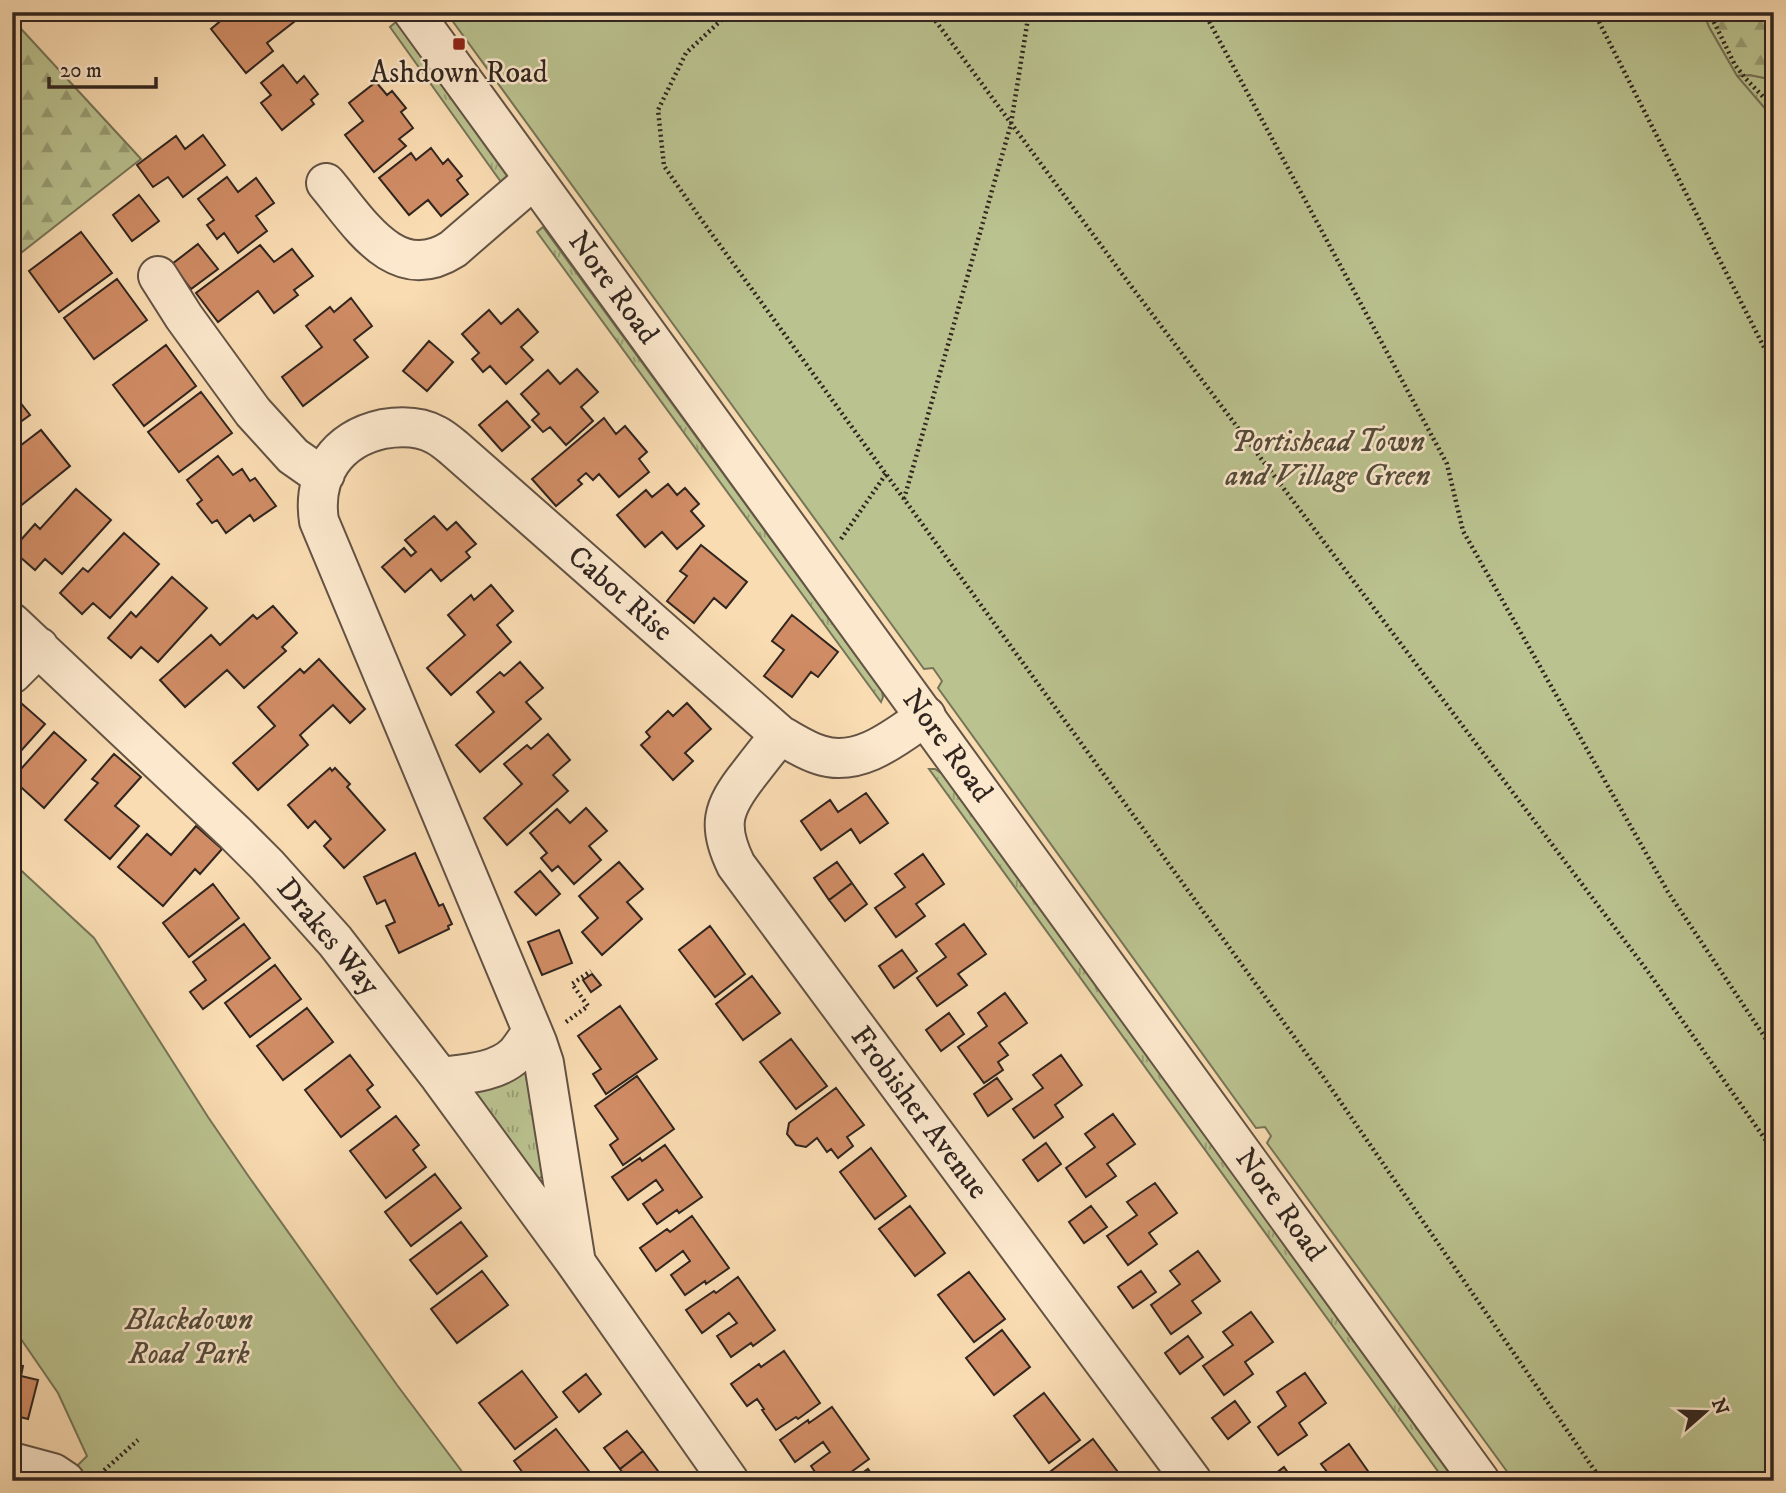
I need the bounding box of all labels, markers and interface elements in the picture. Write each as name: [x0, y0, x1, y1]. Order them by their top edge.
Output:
marker: Ashdown Road: [451, 36, 467, 52]
scale bar: [49, 46, 156, 90]
place label: Ashdown Road: [370, 55, 548, 92]
text: 20 m: [60, 58, 102, 84]
street label: Nore Road: [560, 224, 666, 352]
park label: Portishead Town and Village Green: [1225, 424, 1430, 495]
street label: Cabot Rise: [560, 538, 680, 650]
street label: Nore Road: [894, 682, 1000, 810]
street label: Drakes Way: [268, 871, 388, 1004]
street label: Frobisher Avenue: [842, 1019, 996, 1207]
street label: Nore Road: [1227, 1141, 1333, 1269]
park label: Blackdown Road Park: [124, 1302, 253, 1373]
north arrow: [1670, 1378, 1740, 1448]
text: N: [1706, 1395, 1733, 1418]

